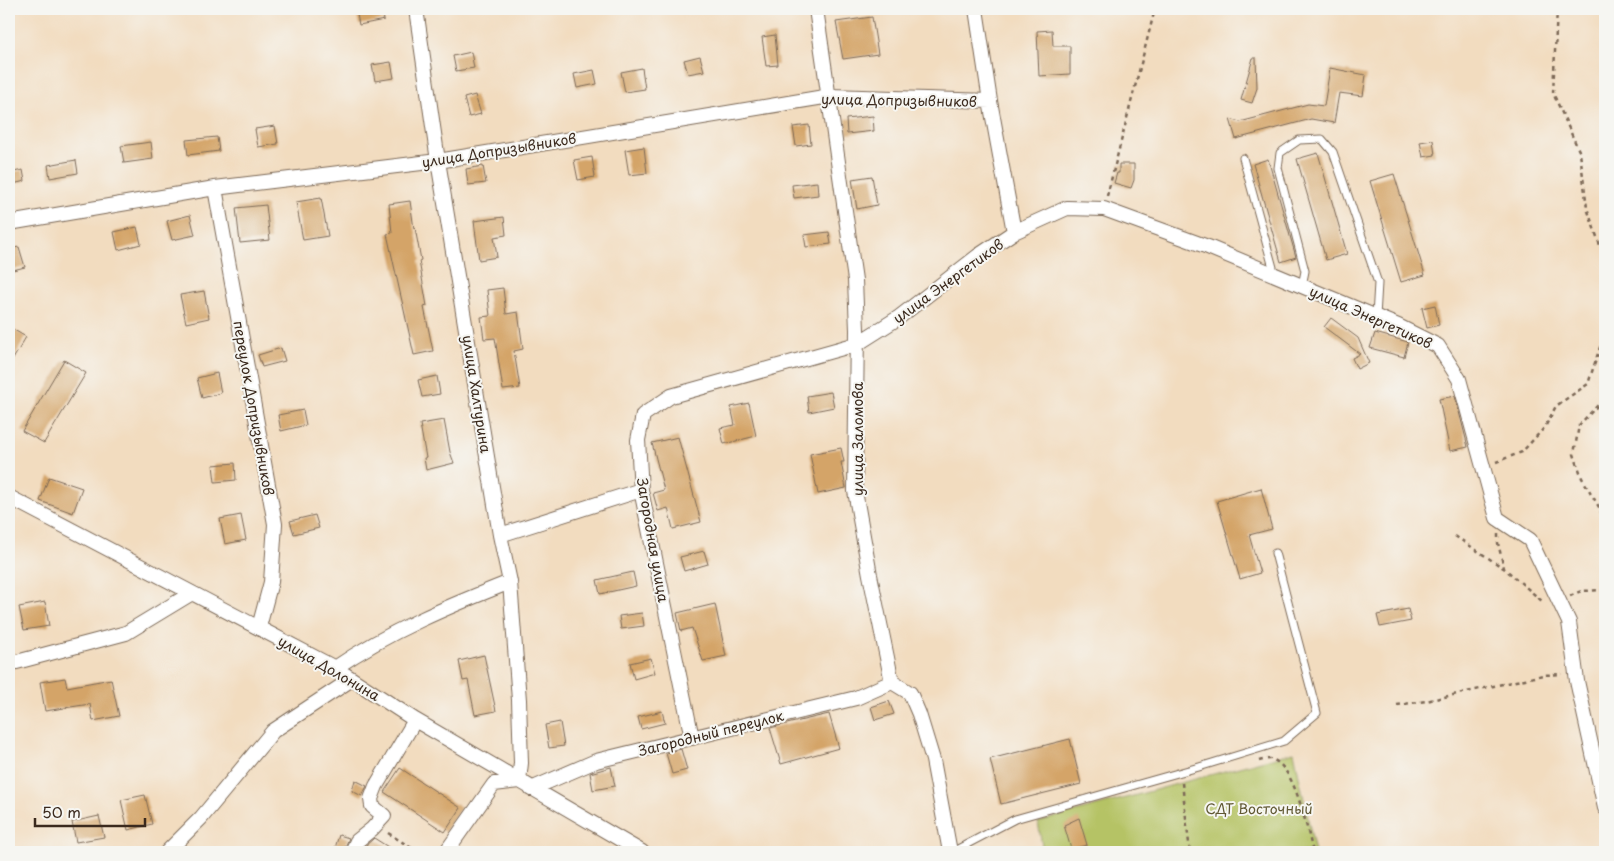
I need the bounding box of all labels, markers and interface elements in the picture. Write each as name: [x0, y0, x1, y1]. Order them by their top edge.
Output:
street label: улица Допризывников: [821, 88, 977, 112]
street label: улица Допризывников: [420, 127, 578, 173]
street label: улица Энергетиков: [888, 234, 1008, 328]
street label: улица Энергетиков: [1306, 280, 1436, 354]
street label: переулок Допризывников: [228, 319, 280, 497]
street label: улица Халтурина: [457, 333, 497, 455]
street label: улица Заломова: [847, 382, 868, 496]
street label: Загородная улица: [632, 476, 674, 604]
street label: улица Долонина: [274, 630, 384, 706]
street label: Загородный переулок: [636, 705, 787, 761]
scale bar: [35, 796, 145, 828]
park label: СДТ Восточный: [1205, 798, 1313, 819]
text: 50 m: [42, 800, 81, 823]

